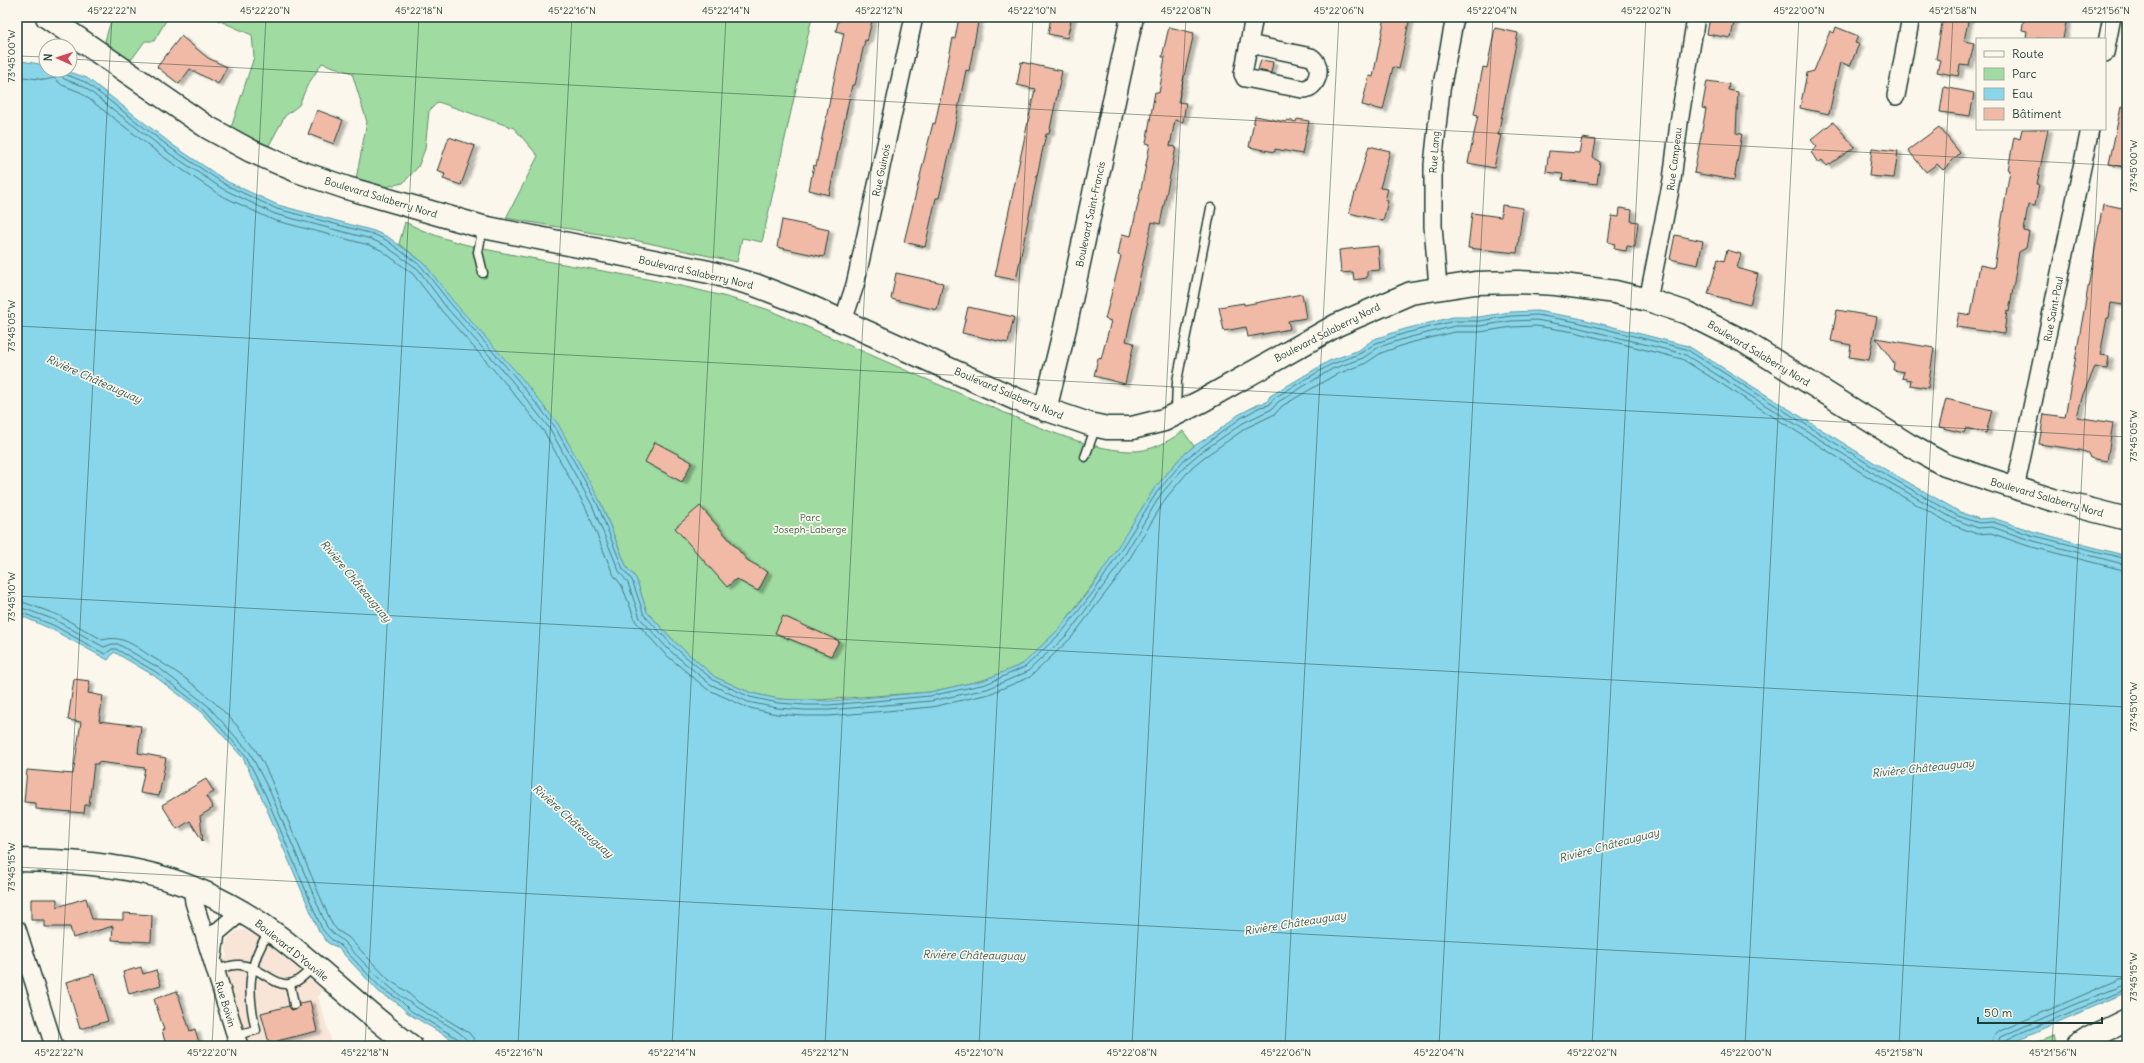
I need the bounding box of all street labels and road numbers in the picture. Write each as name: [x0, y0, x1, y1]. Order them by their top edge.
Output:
street label: Rue Campeau: [1664, 127, 1685, 191]
street label: Rue Lang: [1427, 130, 1442, 174]
street label: Rue Guinois: [870, 142, 893, 198]
street label: Boulevard Saint-Francis: [1073, 160, 1108, 268]
street label: Boulevard Salaberry Nord: [323, 174, 439, 221]
street label: Boulevard Salaberry Nord: [637, 253, 754, 292]
street label: Rue Saint-Paul: [2041, 275, 2066, 343]
street label: Boulevard Salaberry Nord: [1272, 300, 1382, 365]
street label: Boulevard Salaberry Nord: [1705, 318, 1812, 389]
street label: Boulevard Salaberry Nord: [952, 365, 1065, 422]
street label: Boulevard Salaberry Nord: [1989, 475, 2105, 520]
street label: Boulevard D'Youville: [252, 917, 331, 984]
street label: Rue Boivin: [212, 980, 239, 1029]

